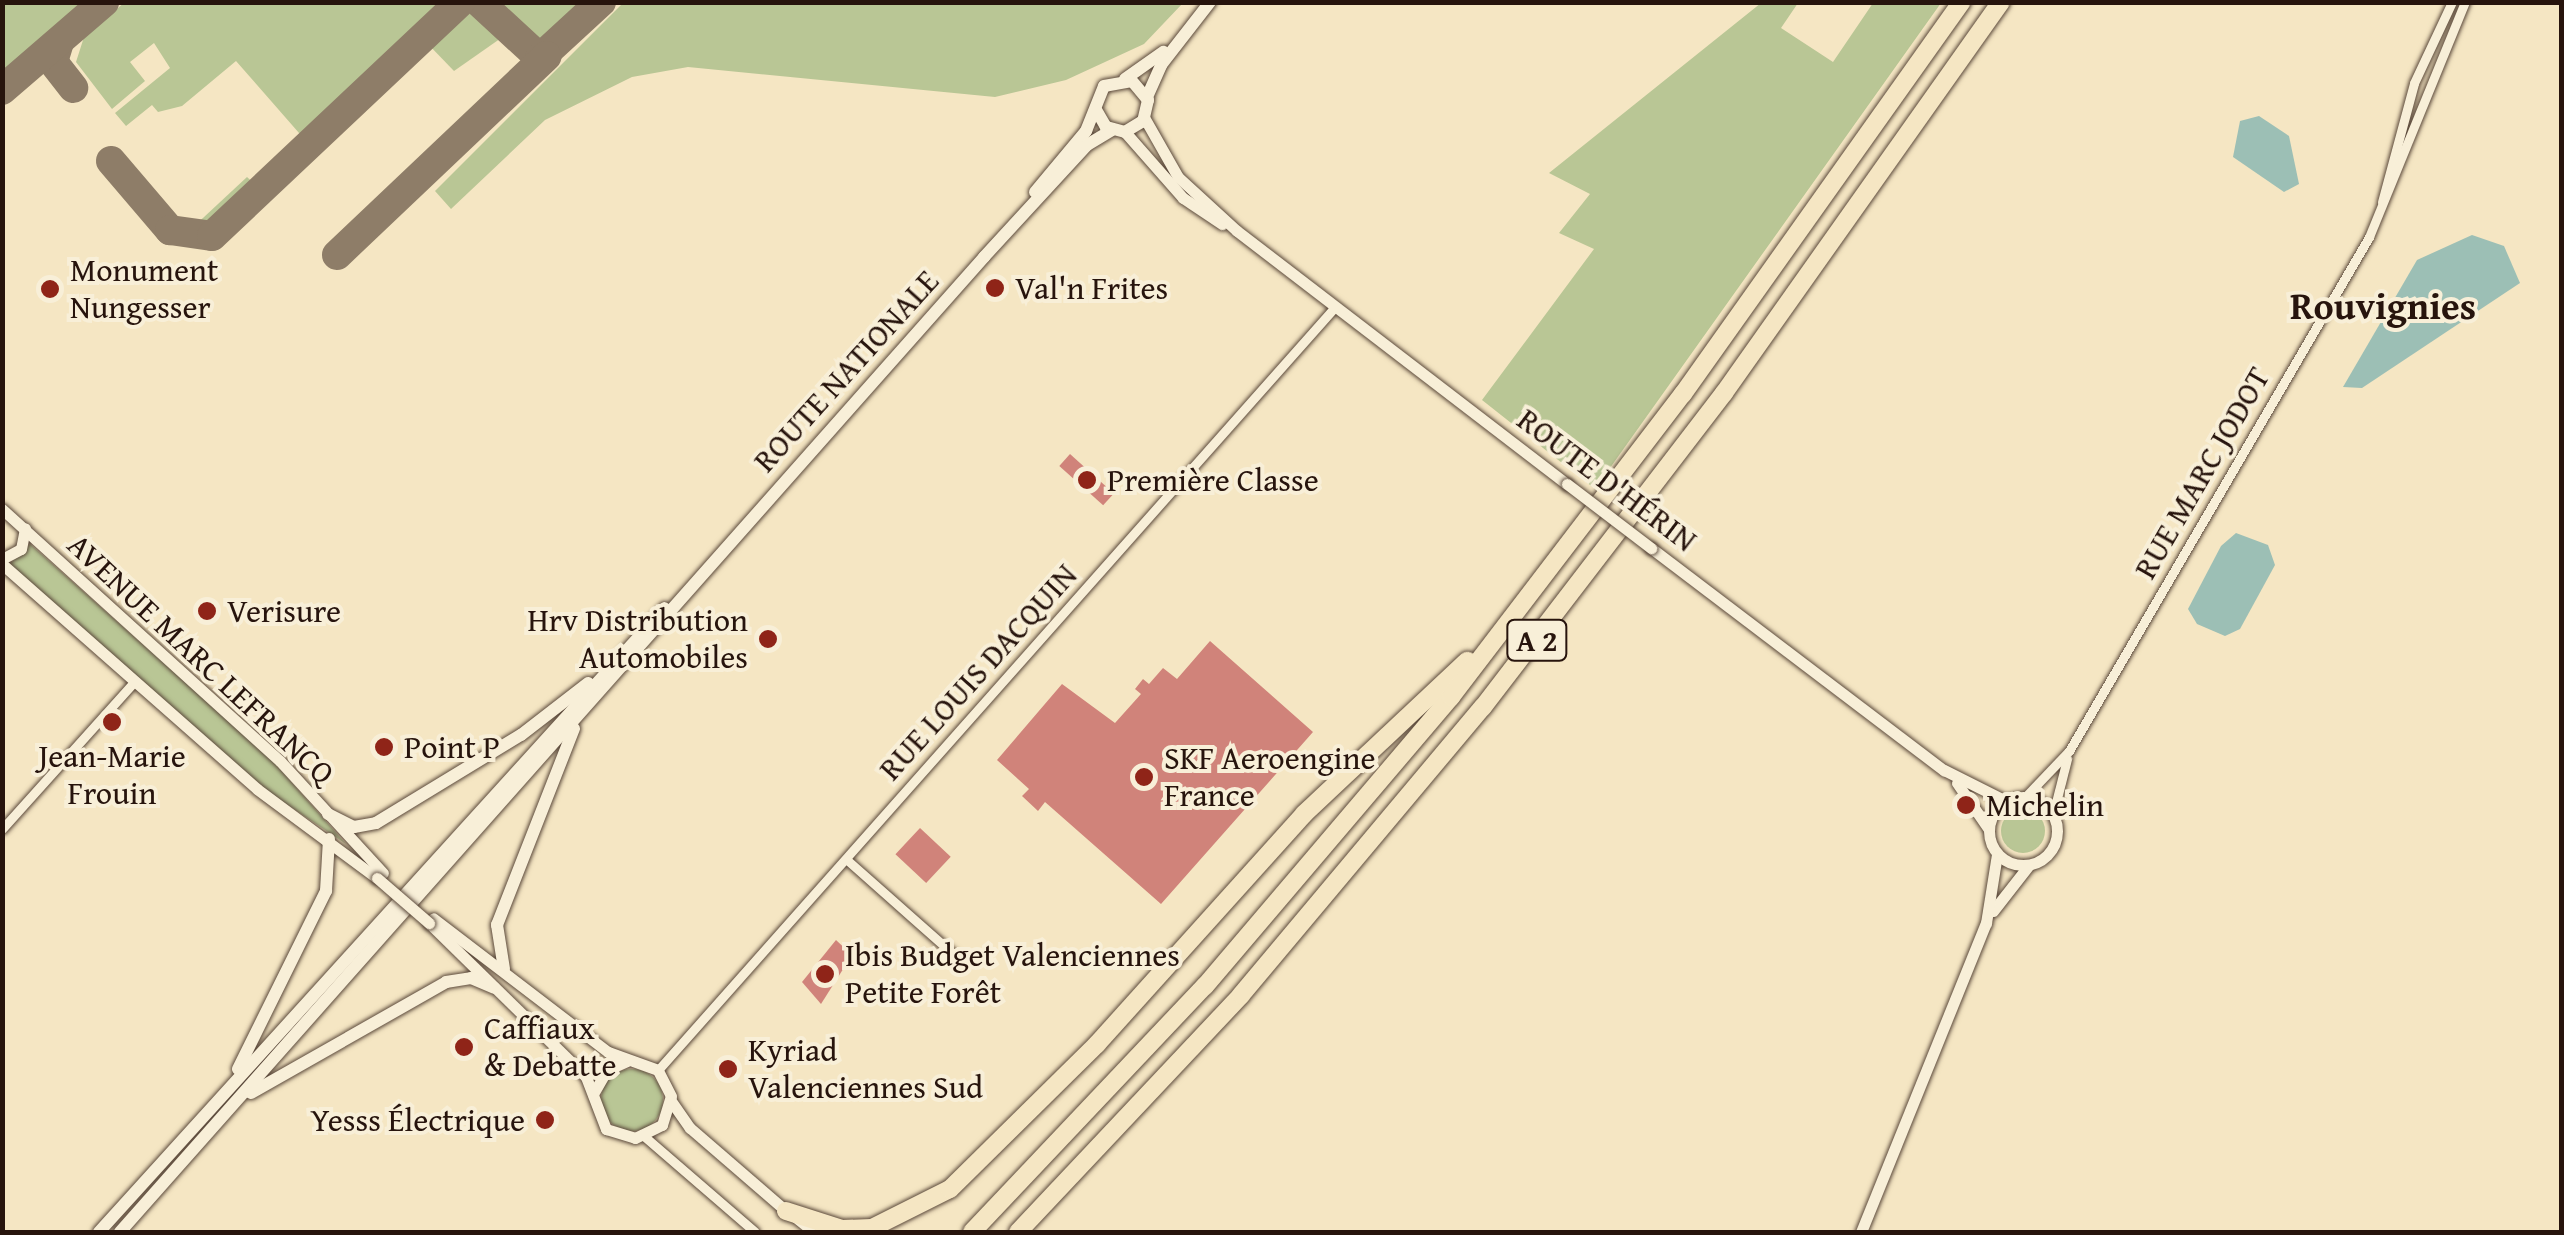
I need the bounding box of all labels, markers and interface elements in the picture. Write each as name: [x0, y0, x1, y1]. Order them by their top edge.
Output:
place label: Monument Nungesser: [70, 252, 218, 327]
street label: ROUTE NATIONALE: [745, 262, 947, 480]
place label: Val'n Frites: [1015, 269, 1168, 307]
marker: Val'n Frites: [984, 277, 1006, 299]
marker: Monument Nungesser: [39, 278, 61, 300]
district label: Rouvignies: [2290, 283, 2476, 329]
street label: RUE MARC JODOT: [2126, 361, 2278, 585]
street label: ROUTE D'HÉRIN: [1510, 400, 1704, 560]
place label: Première Classe: [1107, 461, 1319, 499]
marker: Première Classe: [1076, 469, 1098, 491]
street label: AVENUE MARC LEFRANCQ: [60, 525, 342, 793]
street label: RUE LOUIS DACQUIN: [871, 556, 1085, 788]
place label: Verisure: [227, 592, 341, 630]
marker: Verisure: [196, 600, 218, 622]
place label: Hrv Distribution Automobiles: [528, 602, 748, 677]
road number: A 2: [1504, 615, 1570, 665]
marker: Hrv Distribution Automobiles: [757, 628, 779, 650]
marker: Jean-Marie Frouin: [101, 711, 123, 733]
place label: Point P: [404, 728, 500, 766]
marker: Point P: [373, 736, 395, 758]
place label: Jean-Marie Frouin: [38, 738, 186, 813]
place label: SKF Aeroengine France: [1164, 740, 1376, 815]
marker: SKF Aeroengine France: [1133, 766, 1155, 788]
place label: Michelin: [1986, 786, 2104, 824]
marker: Michelin: [1955, 794, 1977, 816]
place label: Ibis Budget Valenciennes Petite Forêt: [845, 937, 1180, 1012]
marker: Ibis Budget Valenciennes Petite Forêt: [814, 963, 836, 985]
place label: Caffiaux & Debatte: [484, 1010, 616, 1085]
place label: Kyriad Valenciennes Sud: [748, 1032, 983, 1107]
marker: Caffiaux & Debatte: [453, 1036, 475, 1058]
marker: Kyriad Valenciennes Sud: [717, 1058, 739, 1080]
place label: Yesss Électrique: [310, 1101, 525, 1139]
marker: Yesss Électrique: [534, 1109, 556, 1131]

